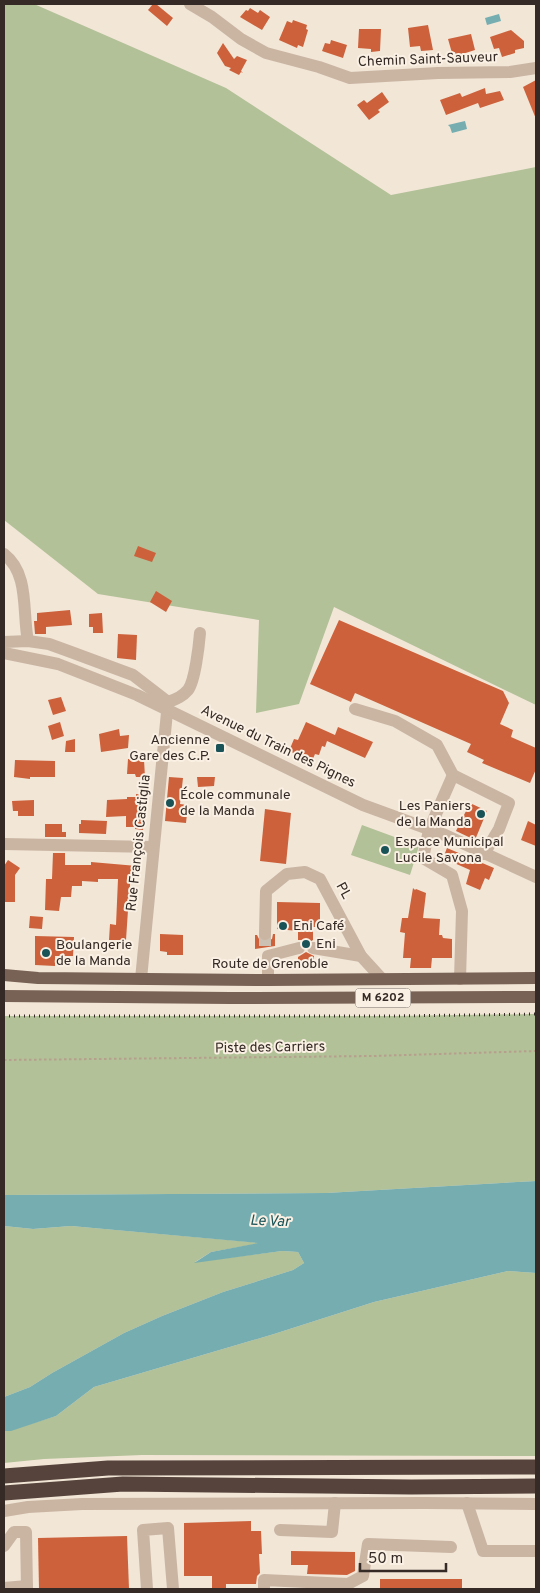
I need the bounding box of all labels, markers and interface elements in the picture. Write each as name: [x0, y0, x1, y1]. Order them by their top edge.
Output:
street label: Chemin Saint-Sauveur: [358, 49, 499, 71]
street label: Avenue du Train des Pignes: [198, 702, 358, 792]
place label: Ancienne Gare des C.P.: [129, 732, 210, 765]
marker: Ancienne Gare des C.P.: [214, 742, 226, 754]
street label: Rue François Castiglia: [123, 774, 155, 912]
place label: École communale de la Manda: [180, 786, 291, 820]
marker: École communale de la Manda: [164, 797, 176, 809]
place label: Les Paniers de la Manda: [396, 798, 471, 831]
marker: Les Paniers de la Manda: [475, 808, 487, 820]
place label: Espace Municipal Lucile Savona: [395, 834, 504, 867]
marker: Espace Municipal Lucile Savona: [379, 844, 391, 856]
street label: PL: [332, 880, 354, 902]
place label: Eni Café: [293, 918, 344, 935]
marker: Eni Café: [277, 920, 289, 932]
place label: Eni: [316, 936, 336, 953]
place label: Boulangerie de la Manda: [56, 937, 132, 970]
marker: Eni: [300, 938, 312, 950]
marker: Boulangerie de la Manda: [40, 947, 52, 959]
street label: Route de Grenoble: [212, 956, 328, 973]
road number: M 6202: [356, 988, 410, 1008]
street label: Piste des Carriers: [215, 1039, 325, 1057]
water label: Le Var: [250, 1212, 292, 1232]
scale bar: [360, 1540, 446, 1572]
text: 50 m: [368, 1550, 403, 1569]

